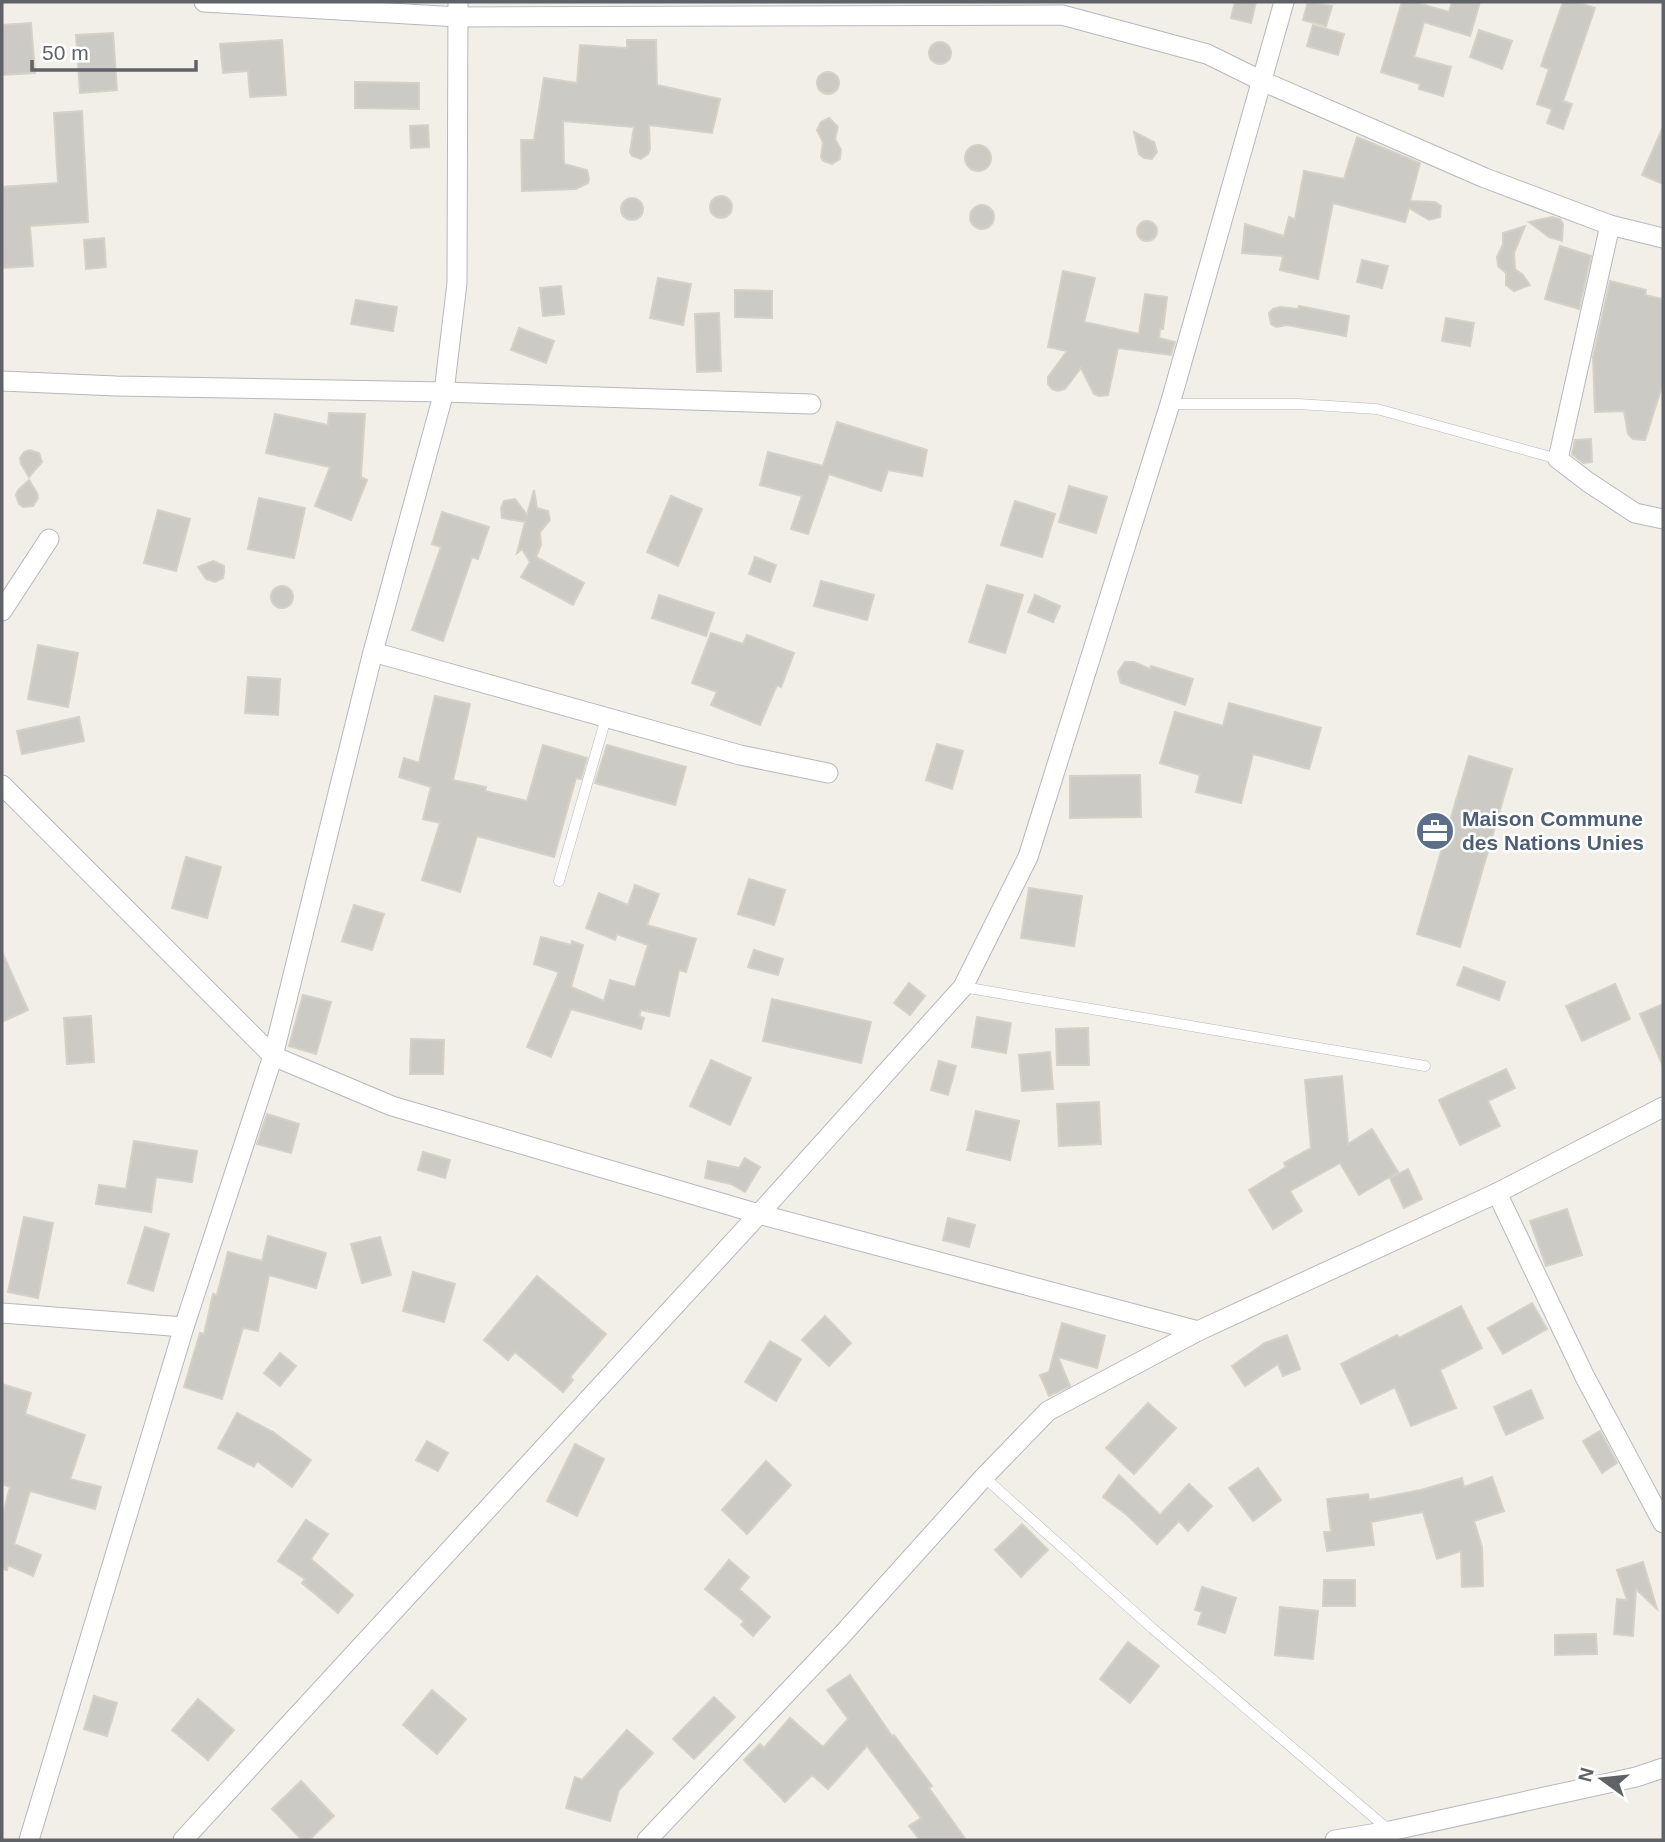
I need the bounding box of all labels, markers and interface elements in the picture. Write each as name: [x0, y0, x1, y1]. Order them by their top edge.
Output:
scale bar: [32, 28, 196, 72]
text: 50 m: [42, 41, 89, 64]
place label: Maison Commune des Nations Unies: [1462, 807, 1644, 854]
office icon: Maison Commune des Nations Unies: [1414, 810, 1456, 852]
north arrow: [1567, 1744, 1637, 1814]
text: N: [1574, 1765, 1598, 1784]

